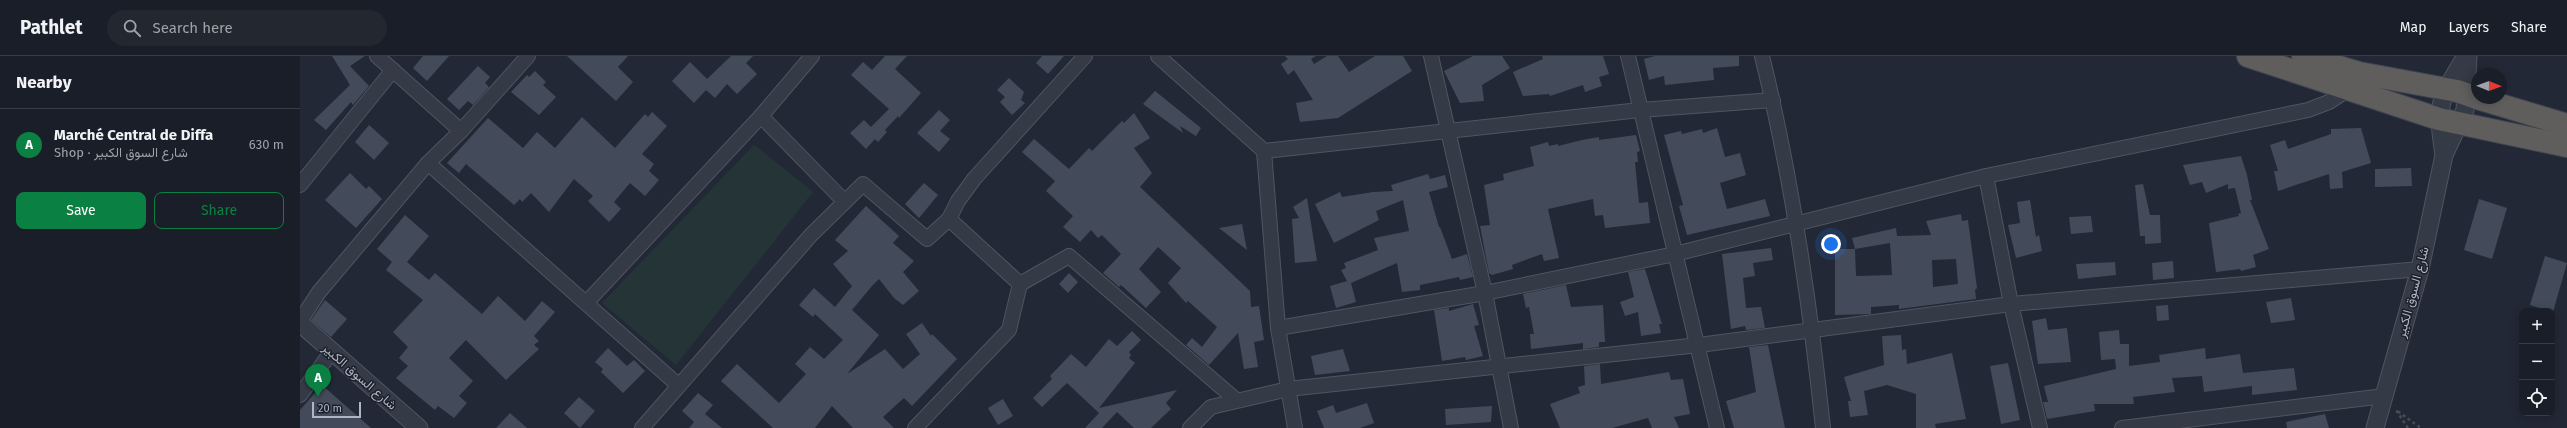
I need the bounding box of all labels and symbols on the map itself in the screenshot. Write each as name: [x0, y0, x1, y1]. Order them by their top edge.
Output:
north arrow: [2471, 68, 2507, 104]
your location: [1821, 234, 1841, 254]
street label: شارع السوق الكبير: [2393, 245, 2434, 341]
street label: شارع السوق الكبير: [317, 339, 400, 414]
pin: A: [305, 364, 331, 397]
scale bar: [312, 400, 361, 419]

